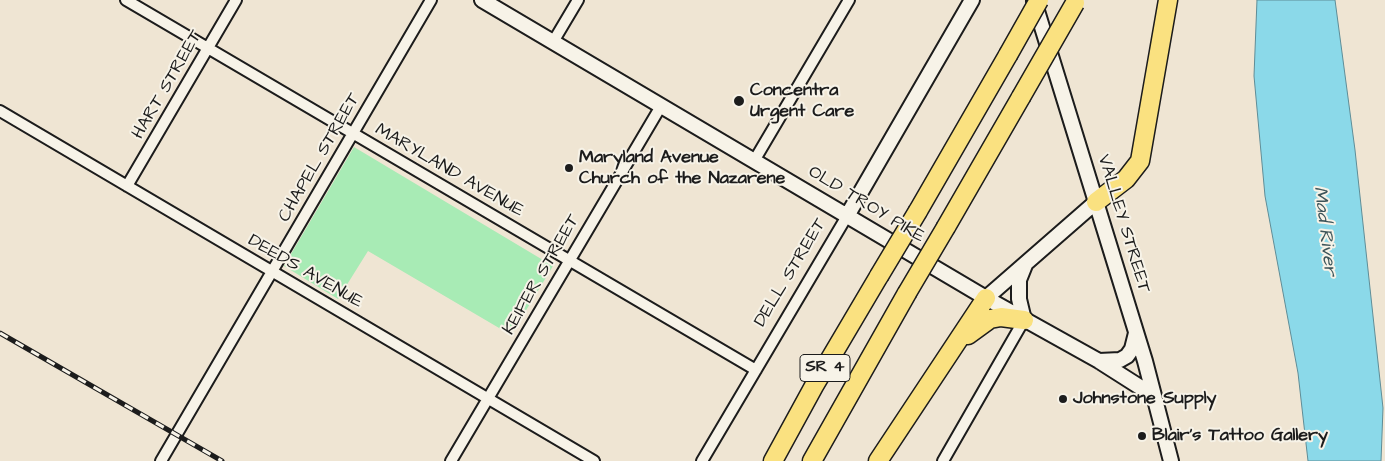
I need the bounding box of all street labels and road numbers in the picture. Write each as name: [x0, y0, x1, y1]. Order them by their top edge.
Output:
street label: HART STREET: [128, 27, 208, 143]
street label: CHAPEL STREET: [274, 90, 366, 226]
street label: MARYLAND AVENUE: [371, 120, 527, 222]
street label: VALLEY STREET: [1092, 152, 1154, 296]
street label: OLD TROY PIKE: [804, 162, 928, 248]
street label: KEIFER STREET: [499, 211, 585, 339]
street label: DELL STREET: [750, 215, 832, 331]
street label: DEEDS AVENUE: [244, 230, 366, 314]
road number: SR 4: [800, 354, 850, 382]

